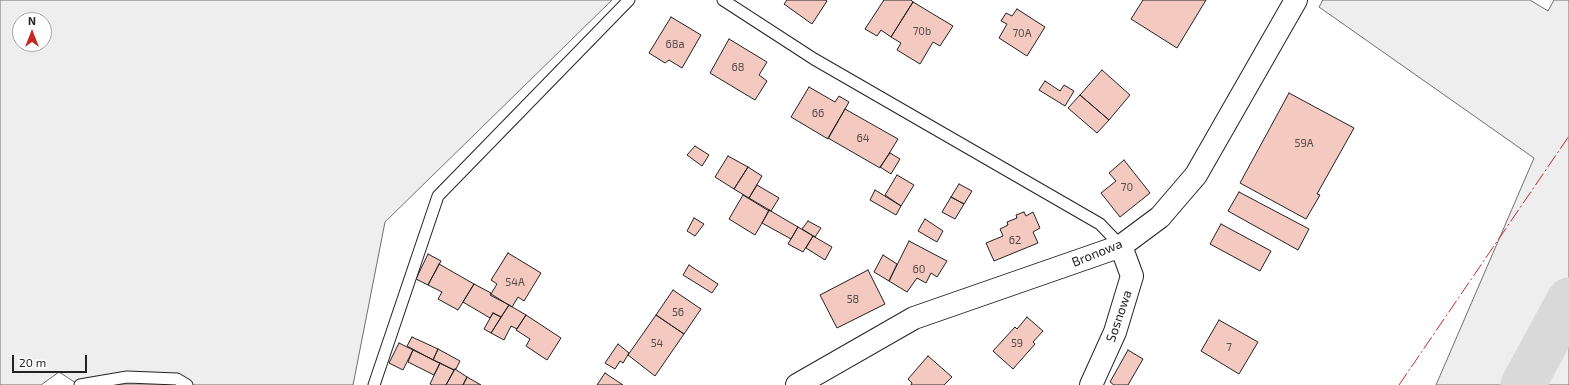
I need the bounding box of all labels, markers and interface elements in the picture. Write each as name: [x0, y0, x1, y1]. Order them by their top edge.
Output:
north arrow: [12, 12, 52, 52]
text: N: [28, 14, 36, 27]
house number: 70b: [913, 24, 931, 38]
house number: 70A: [1012, 26, 1032, 40]
house number: 68a: [665, 37, 685, 51]
house number: 68: [732, 60, 744, 74]
house number: 66: [812, 106, 824, 120]
house number: 64: [856, 131, 870, 145]
house number: 59A: [1294, 136, 1314, 150]
house number: 70: [1121, 180, 1133, 194]
house number: 62: [1009, 233, 1021, 247]
street label: Bronowa: [1069, 236, 1125, 270]
house number: 60: [913, 262, 925, 276]
house number: 54A: [505, 275, 525, 289]
street label: Sosnowa: [1103, 288, 1135, 344]
house number: 58: [847, 292, 859, 306]
house number: 56: [672, 305, 684, 319]
house number: 54: [651, 336, 663, 350]
house number: 59: [1011, 336, 1023, 350]
house number: 7: [1226, 340, 1232, 354]
scale bar: [14, 347, 89, 373]
text: 20 m: [19, 355, 46, 369]

